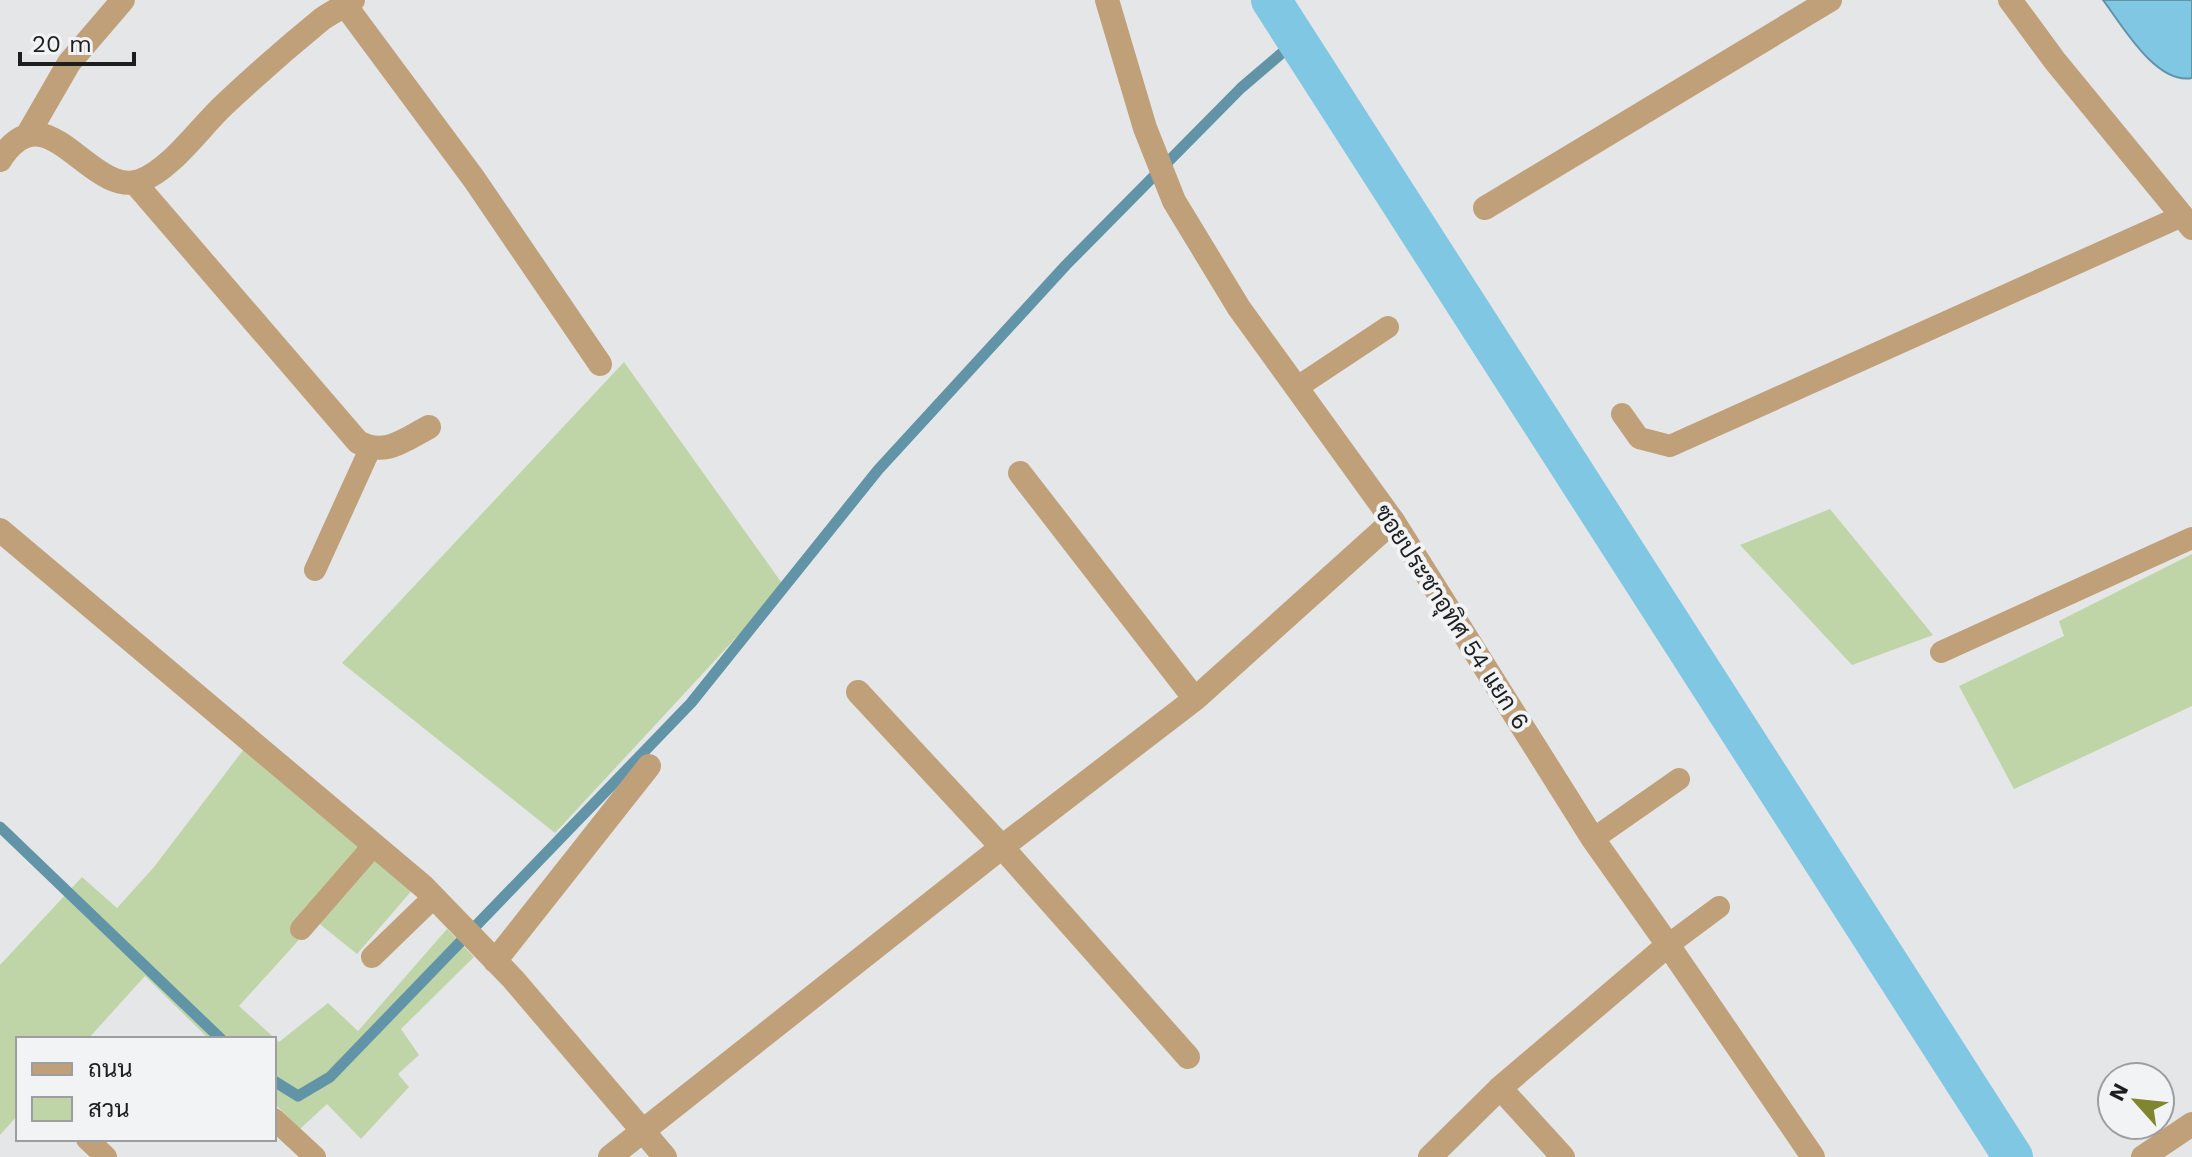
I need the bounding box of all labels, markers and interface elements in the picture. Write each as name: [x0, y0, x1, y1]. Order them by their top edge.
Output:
scale bar: [20, 16, 134, 66]
text: 20 m: [32, 30, 92, 58]
street label: ซอยประชาอุทิศ 54 แยก 6: [1367, 499, 1535, 736]
legend: [16, 1037, 276, 1141]
text: ถนน: [88, 1055, 133, 1083]
north arrow: [2096, 1061, 2176, 1141]
text: N: [2104, 1079, 2133, 1105]
text: สวน: [88, 1095, 130, 1123]

